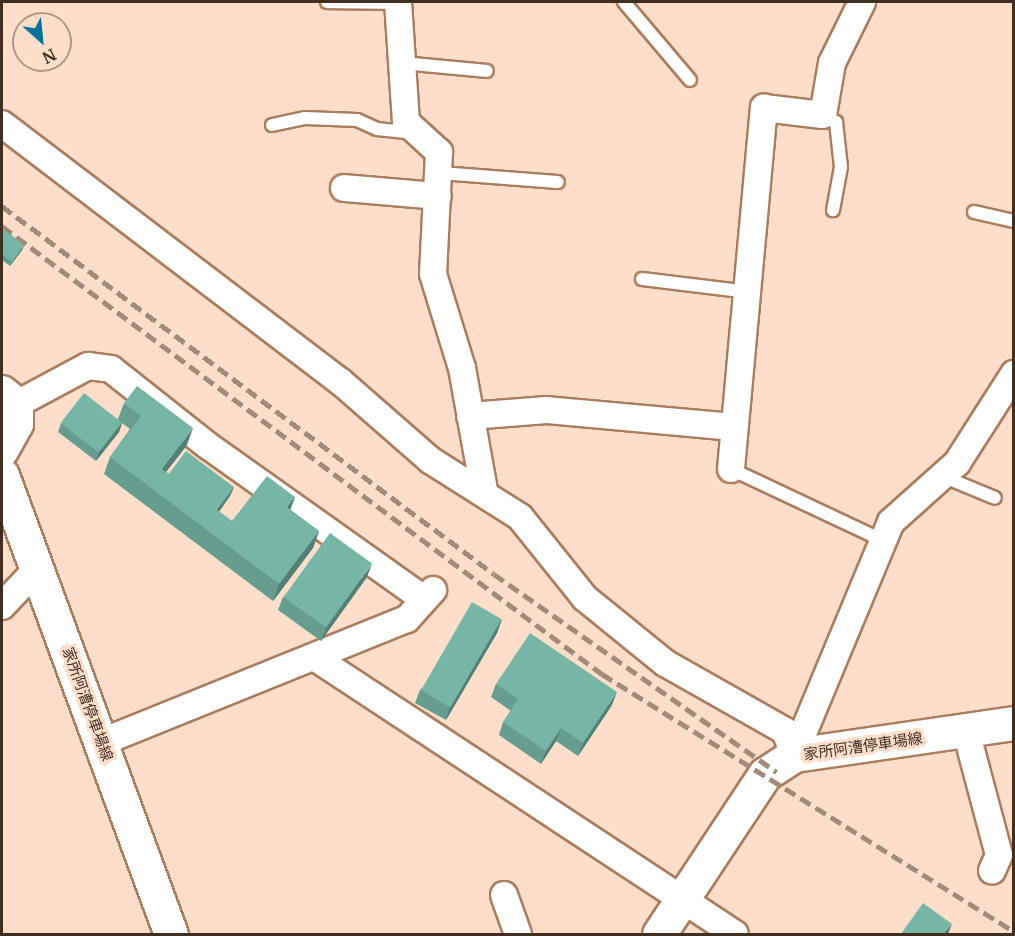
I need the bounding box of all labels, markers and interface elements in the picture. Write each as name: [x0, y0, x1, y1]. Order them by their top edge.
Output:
north arrow: [12, 12, 72, 72]
text: N: [39, 44, 59, 68]
street label: 家所阿漕停車場線: [59, 645, 117, 763]
street label: 家所阿漕停車場線: [802, 729, 924, 763]

